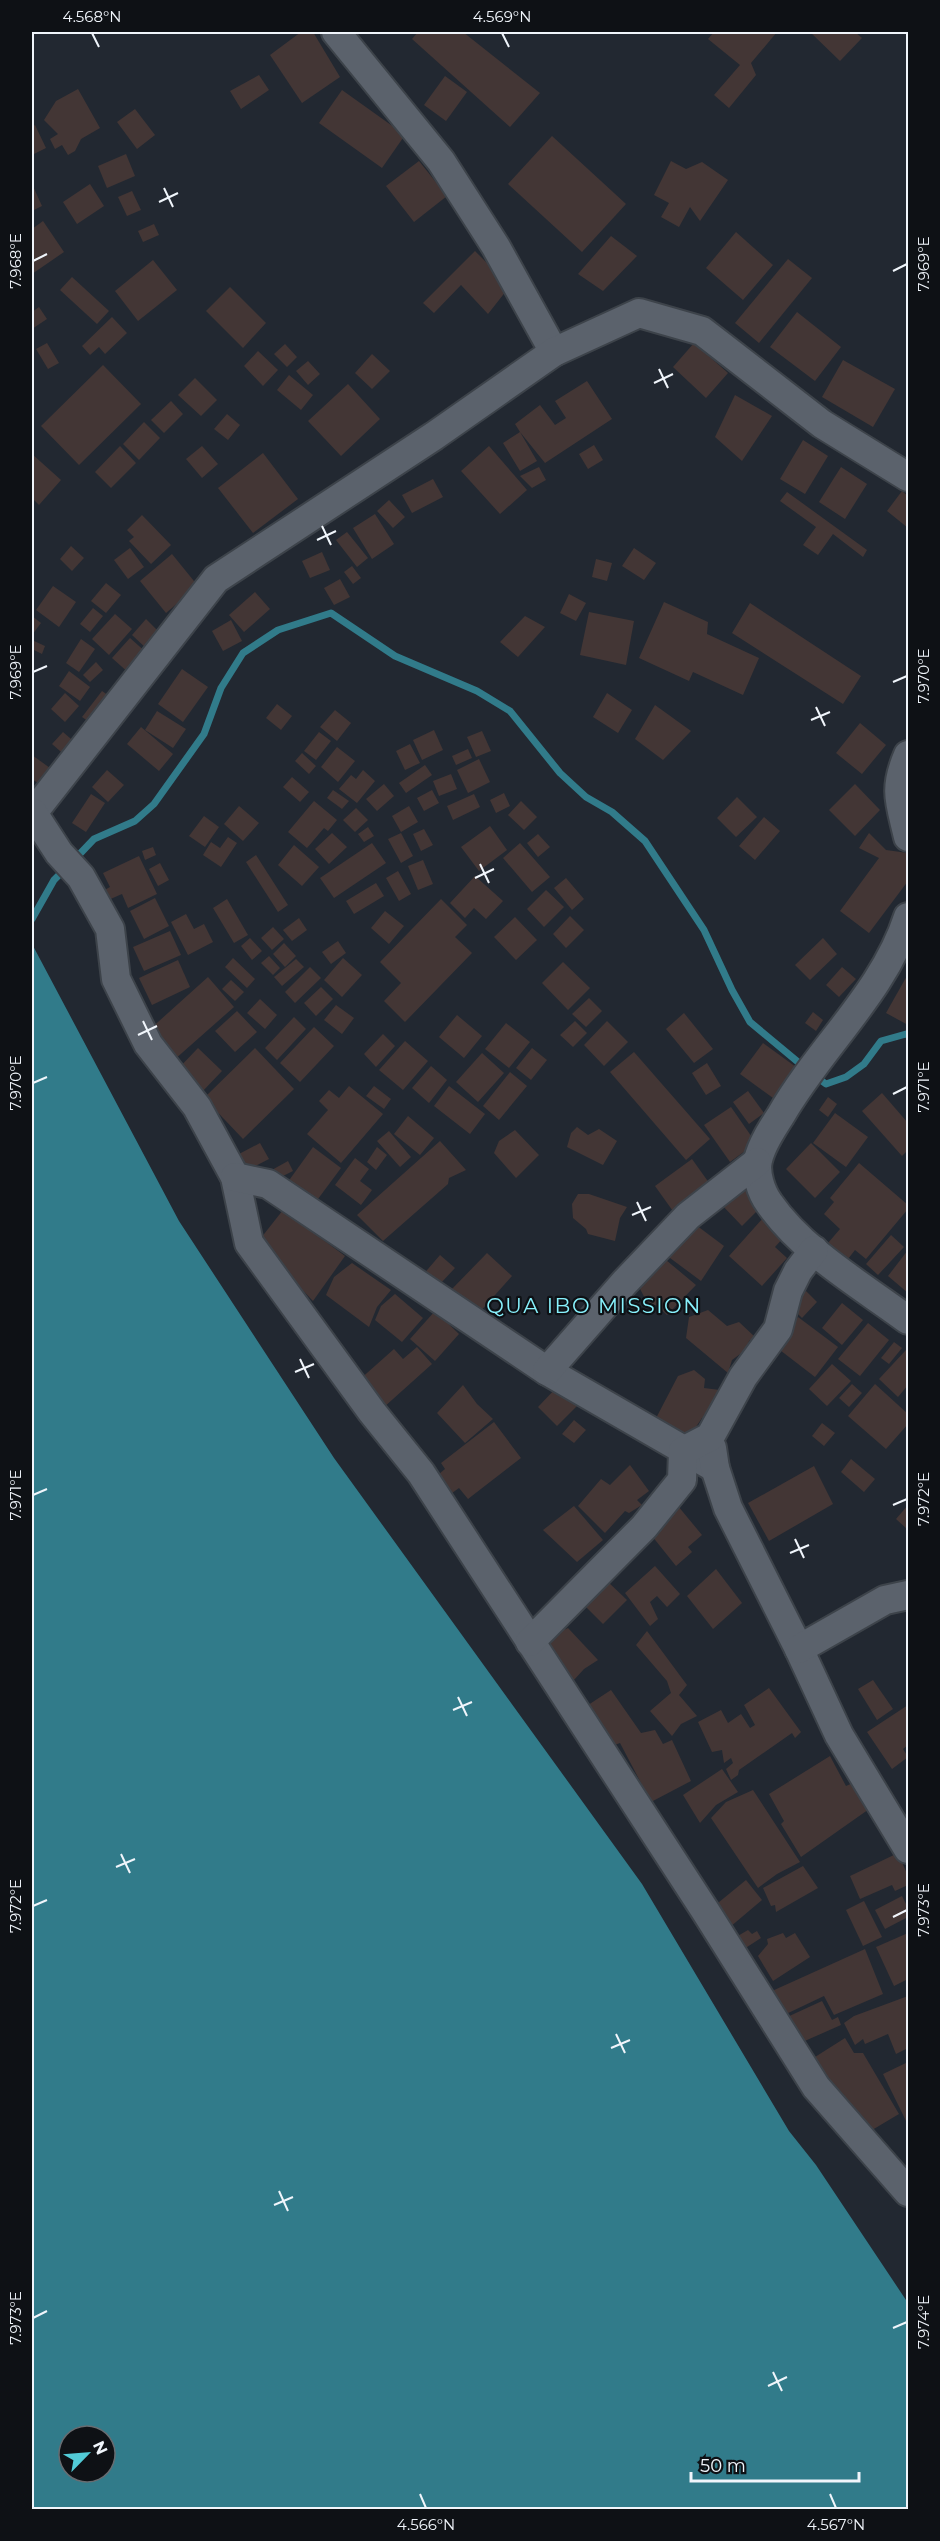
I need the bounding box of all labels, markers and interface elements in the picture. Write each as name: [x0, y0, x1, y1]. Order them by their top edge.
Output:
text: 4.568°N: [62, 7, 122, 26]
text: 4.569°N: [473, 7, 531, 26]
text: 7.968°E: [6, 233, 25, 289]
text: 7.969°E: [914, 237, 933, 291]
text: 7.969°E: [6, 645, 25, 699]
text: 7.970°E: [914, 648, 933, 704]
text: 7.970°E: [6, 1055, 25, 1111]
text: 7.971°E: [914, 1062, 933, 1112]
district label: QUA IBO MISSION: [486, 1293, 702, 1318]
text: 7.971°E: [6, 1470, 25, 1520]
text: 7.972°E: [914, 1472, 933, 1526]
text: 7.972°E: [6, 1879, 25, 1933]
text: 7.973°E: [914, 1883, 933, 1937]
text: 7.973°E: [6, 2291, 25, 2345]
text: 7.974°E: [914, 2295, 933, 2349]
north arrow: [57, 2424, 117, 2484]
text: N: [89, 2438, 111, 2458]
scale bar: [691, 2445, 859, 2483]
text: 50 m: [700, 2455, 746, 2477]
text: 4.566°N: [397, 2515, 455, 2534]
text: 4.567°N: [807, 2515, 865, 2534]

